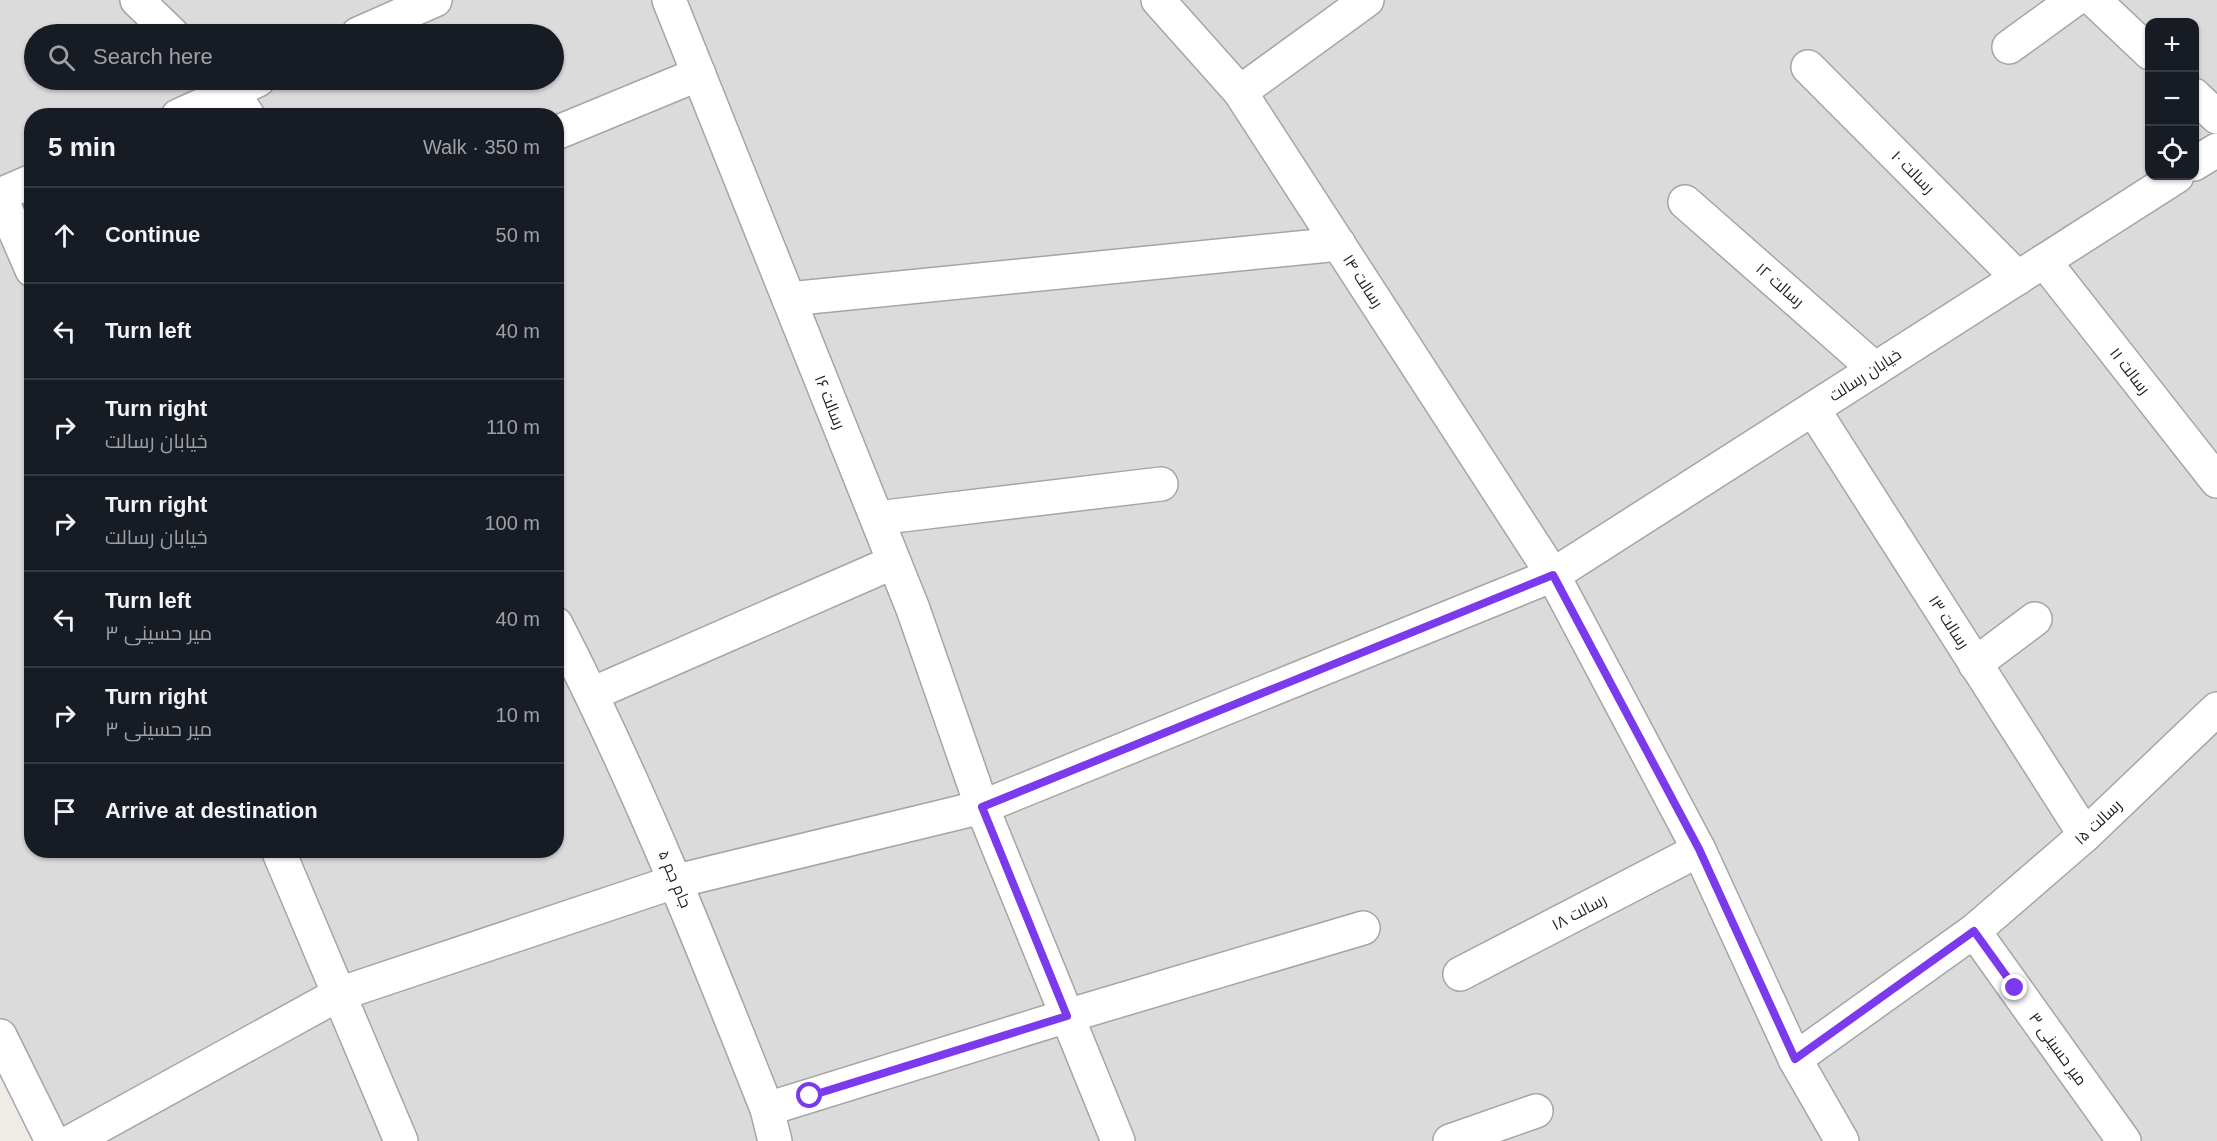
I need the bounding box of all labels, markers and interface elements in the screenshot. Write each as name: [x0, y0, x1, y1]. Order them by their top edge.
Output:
map controls: [2145, 18, 2199, 180]
button: +: [2145, 18, 2199, 72]
search box: [24, 24, 564, 90]
icon: search: [45, 41, 78, 74]
text: Search here: [93, 44, 213, 69]
button: −: [2145, 72, 2199, 126]
button: locate: [2145, 126, 2199, 180]
text: 5 min: [48, 132, 116, 162]
text: Walk · 350 m: [423, 136, 540, 158]
street label: رسالت ۱۰: [1888, 147, 1938, 197]
icon: ahead: [48, 219, 81, 252]
text: Continue: [105, 222, 200, 247]
text: 50 m: [496, 224, 540, 246]
street label: رسالت ۱۴: [1339, 251, 1386, 311]
street label: رسالت ۱۲: [1752, 260, 1807, 311]
icon: left: [48, 315, 81, 348]
text: Turn left: [105, 318, 191, 343]
text: 40 m: [496, 320, 540, 342]
street label: رسالت ۱۱: [2106, 345, 2153, 398]
street label: خیابان رسالت: [1826, 346, 1905, 406]
street label: رسالت ۱۶: [811, 373, 848, 432]
text: Turn right: [105, 396, 207, 421]
icon: right: [48, 411, 81, 444]
text: 110 m: [486, 416, 540, 438]
text: خیابان رسالت: [105, 430, 208, 452]
text: Turn right: [105, 492, 207, 517]
icon: right: [48, 507, 81, 540]
text: 100 m: [484, 512, 540, 534]
text: خیابان رسالت: [105, 526, 208, 548]
text: Turn left: [105, 588, 191, 613]
street label: رسالت ۱۳: [1925, 592, 1972, 652]
icon: left: [48, 603, 81, 636]
text: 40 m: [496, 608, 540, 630]
text: میر حسینی ۳: [105, 622, 212, 644]
text: Turn right: [105, 684, 207, 709]
icon: right: [48, 699, 81, 732]
text: 10 m: [496, 704, 540, 726]
text: میر حسینی ۳: [105, 718, 212, 740]
icon: arrive: [48, 795, 81, 828]
street label: رسالت ۱۵: [2071, 796, 2126, 849]
text: Arrive at destination: [105, 798, 318, 823]
street label: جام جم ۵: [653, 848, 695, 911]
street label: رسالت ۱۸: [1549, 891, 1610, 934]
route end: [2001, 974, 2027, 1000]
street label: میر حسینی ۳: [2024, 1009, 2090, 1090]
route start: [796, 1082, 822, 1108]

